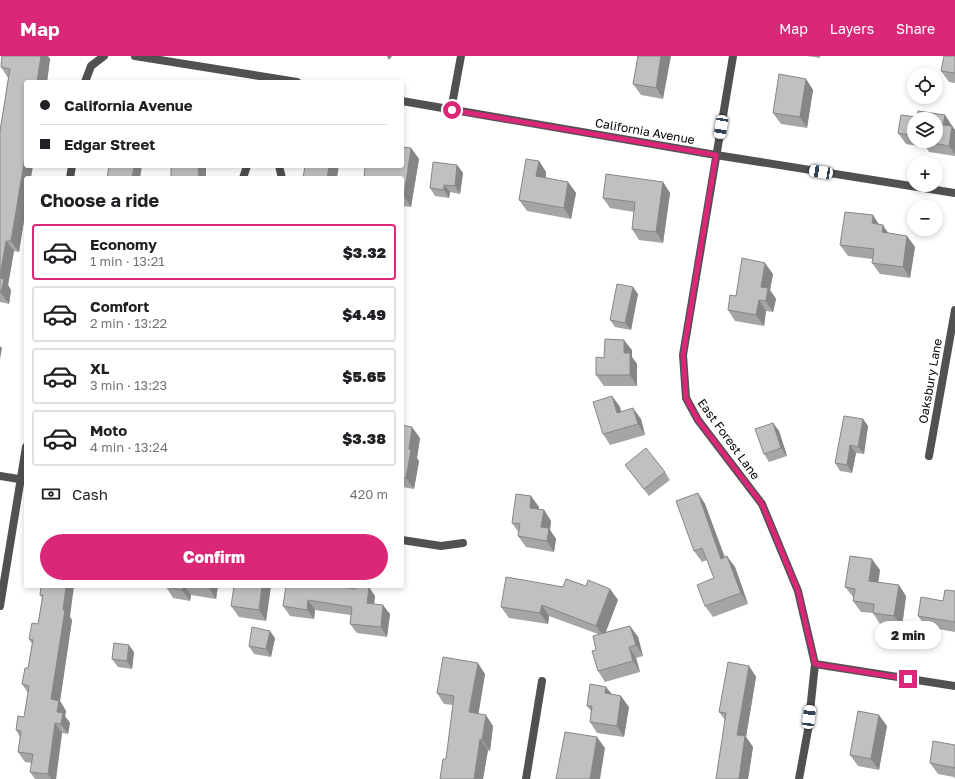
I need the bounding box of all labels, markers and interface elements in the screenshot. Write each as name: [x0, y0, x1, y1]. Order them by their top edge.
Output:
text: Map: [20, 17, 60, 40]
text: Map: [779, 20, 808, 37]
text: Layers: [830, 20, 874, 37]
text: Share: [896, 20, 935, 37]
map controls: [907, 68, 943, 236]
button: locate: [907, 68, 943, 104]
text: California Avenue: [64, 96, 193, 114]
route start: [443, 101, 461, 119]
button: layers: [907, 112, 943, 148]
car: [713, 114, 729, 140]
street label: California Avenue: [594, 115, 696, 147]
text: Edgar Street: [64, 135, 155, 153]
button: +: [907, 156, 943, 192]
car: [808, 164, 834, 180]
text: Choose a ride: [40, 189, 159, 211]
button: −: [907, 200, 943, 236]
icon: car: [42, 234, 78, 270]
text: Economy: [90, 235, 157, 253]
text: $3.32: [343, 243, 386, 261]
text: 1 min · 13:21: [90, 253, 165, 269]
icon: car: [42, 296, 78, 332]
text: Comfort: [90, 297, 149, 315]
text: $4.49: [342, 305, 386, 323]
text: 2 min · 13:22: [90, 315, 167, 331]
street label: Oaksbury Lane: [915, 337, 945, 425]
icon: car: [42, 358, 78, 394]
text: XL: [90, 359, 109, 377]
text: $5.65: [342, 367, 386, 385]
text: 3 min · 13:23: [90, 377, 167, 393]
street label: East Forest Lane: [695, 396, 763, 482]
icon: car: [42, 420, 78, 456]
text: Moto: [90, 421, 127, 439]
text: $3.38: [342, 429, 386, 447]
text: 4 min · 13:24: [90, 439, 168, 455]
icon: cash: [40, 483, 62, 505]
text: Cash: [72, 485, 108, 503]
text: 420 m: [350, 486, 388, 502]
button: Confirm: [40, 534, 388, 580]
callout: 2 min: [875, 621, 941, 649]
text: 2 min: [891, 627, 925, 643]
route end: [899, 670, 917, 688]
car: [802, 704, 816, 730]

